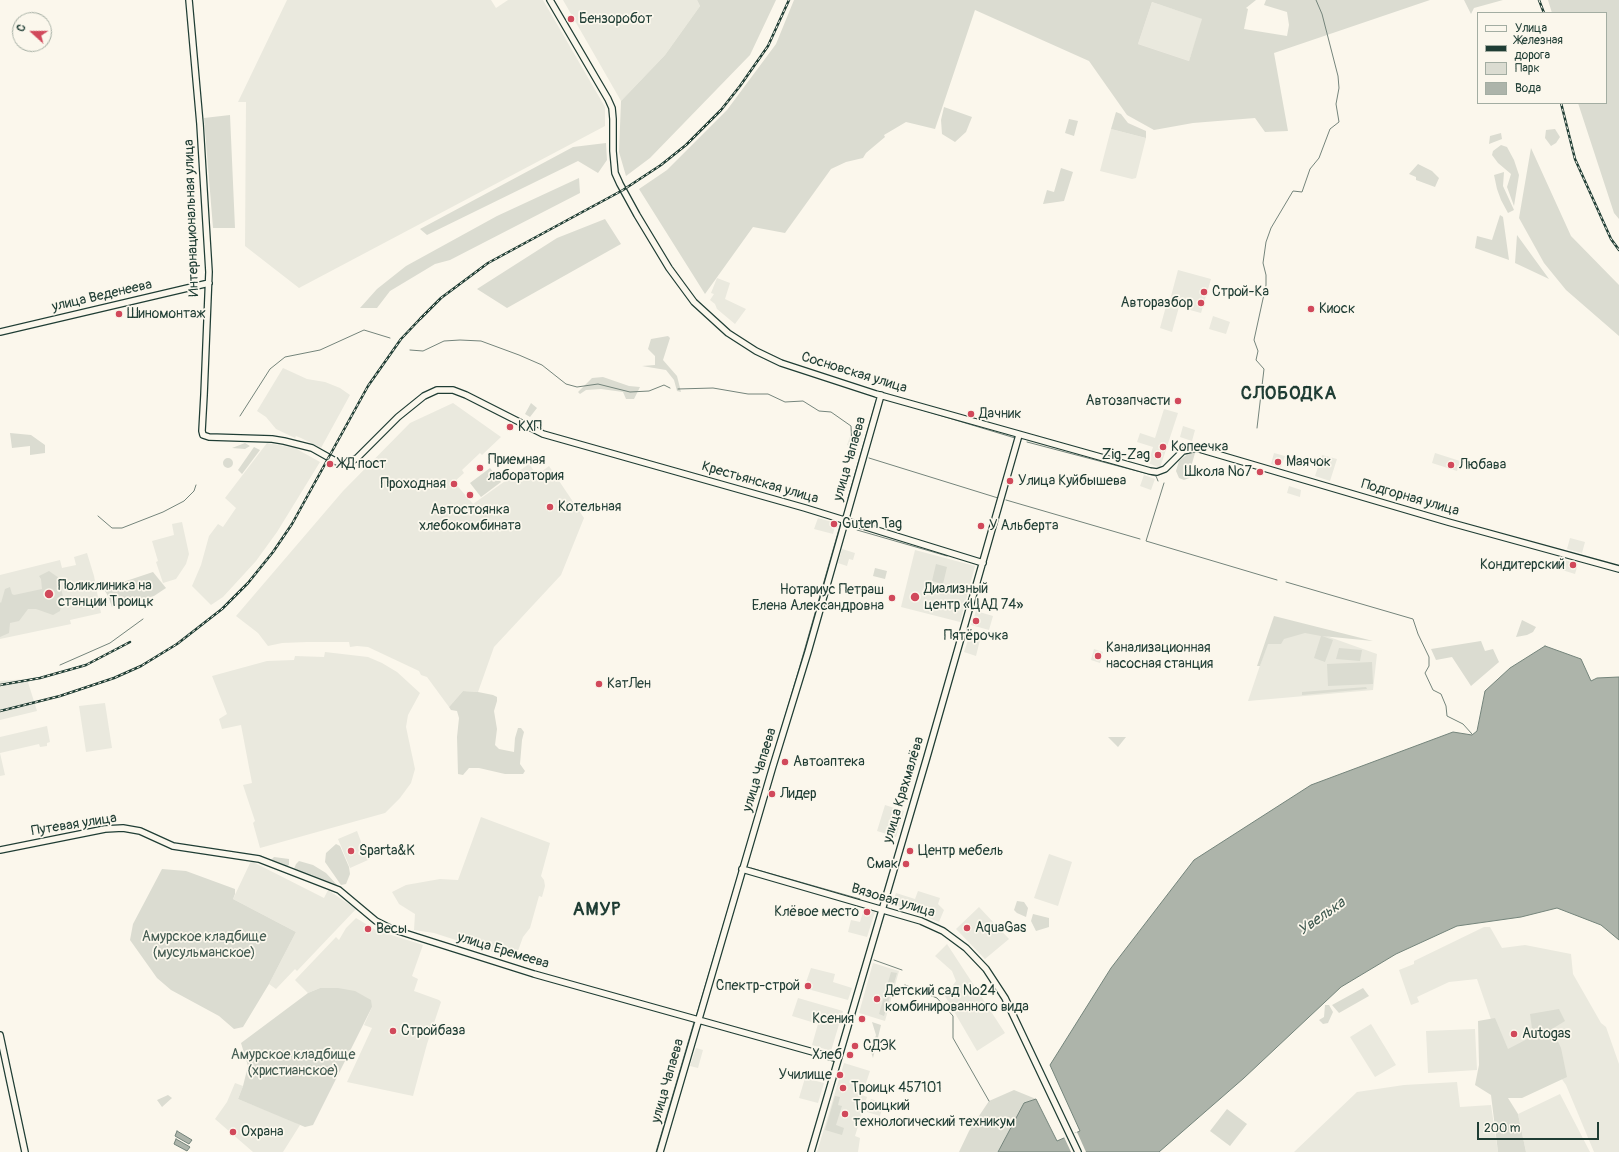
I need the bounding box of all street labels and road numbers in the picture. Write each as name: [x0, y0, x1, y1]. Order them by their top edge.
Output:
street label: Интернациональная улица: [181, 139, 203, 297]
street label: улица Веденеева: [50, 276, 154, 316]
street label: Сосновская улица: [799, 349, 909, 397]
street label: улица Чапаева: [830, 415, 870, 503]
street label: Крестьянская улица: [700, 458, 820, 508]
street label: Подгорная улица: [1359, 476, 1461, 520]
street label: улица Чапаева: [739, 726, 781, 814]
street label: улица Крахмалёва: [880, 735, 928, 845]
street label: Путевая улица: [30, 810, 118, 840]
street label: Вязовая улица: [849, 880, 937, 922]
street label: улица Еремеева: [455, 929, 551, 973]
street label: улица Чапаева: [648, 1037, 688, 1125]

